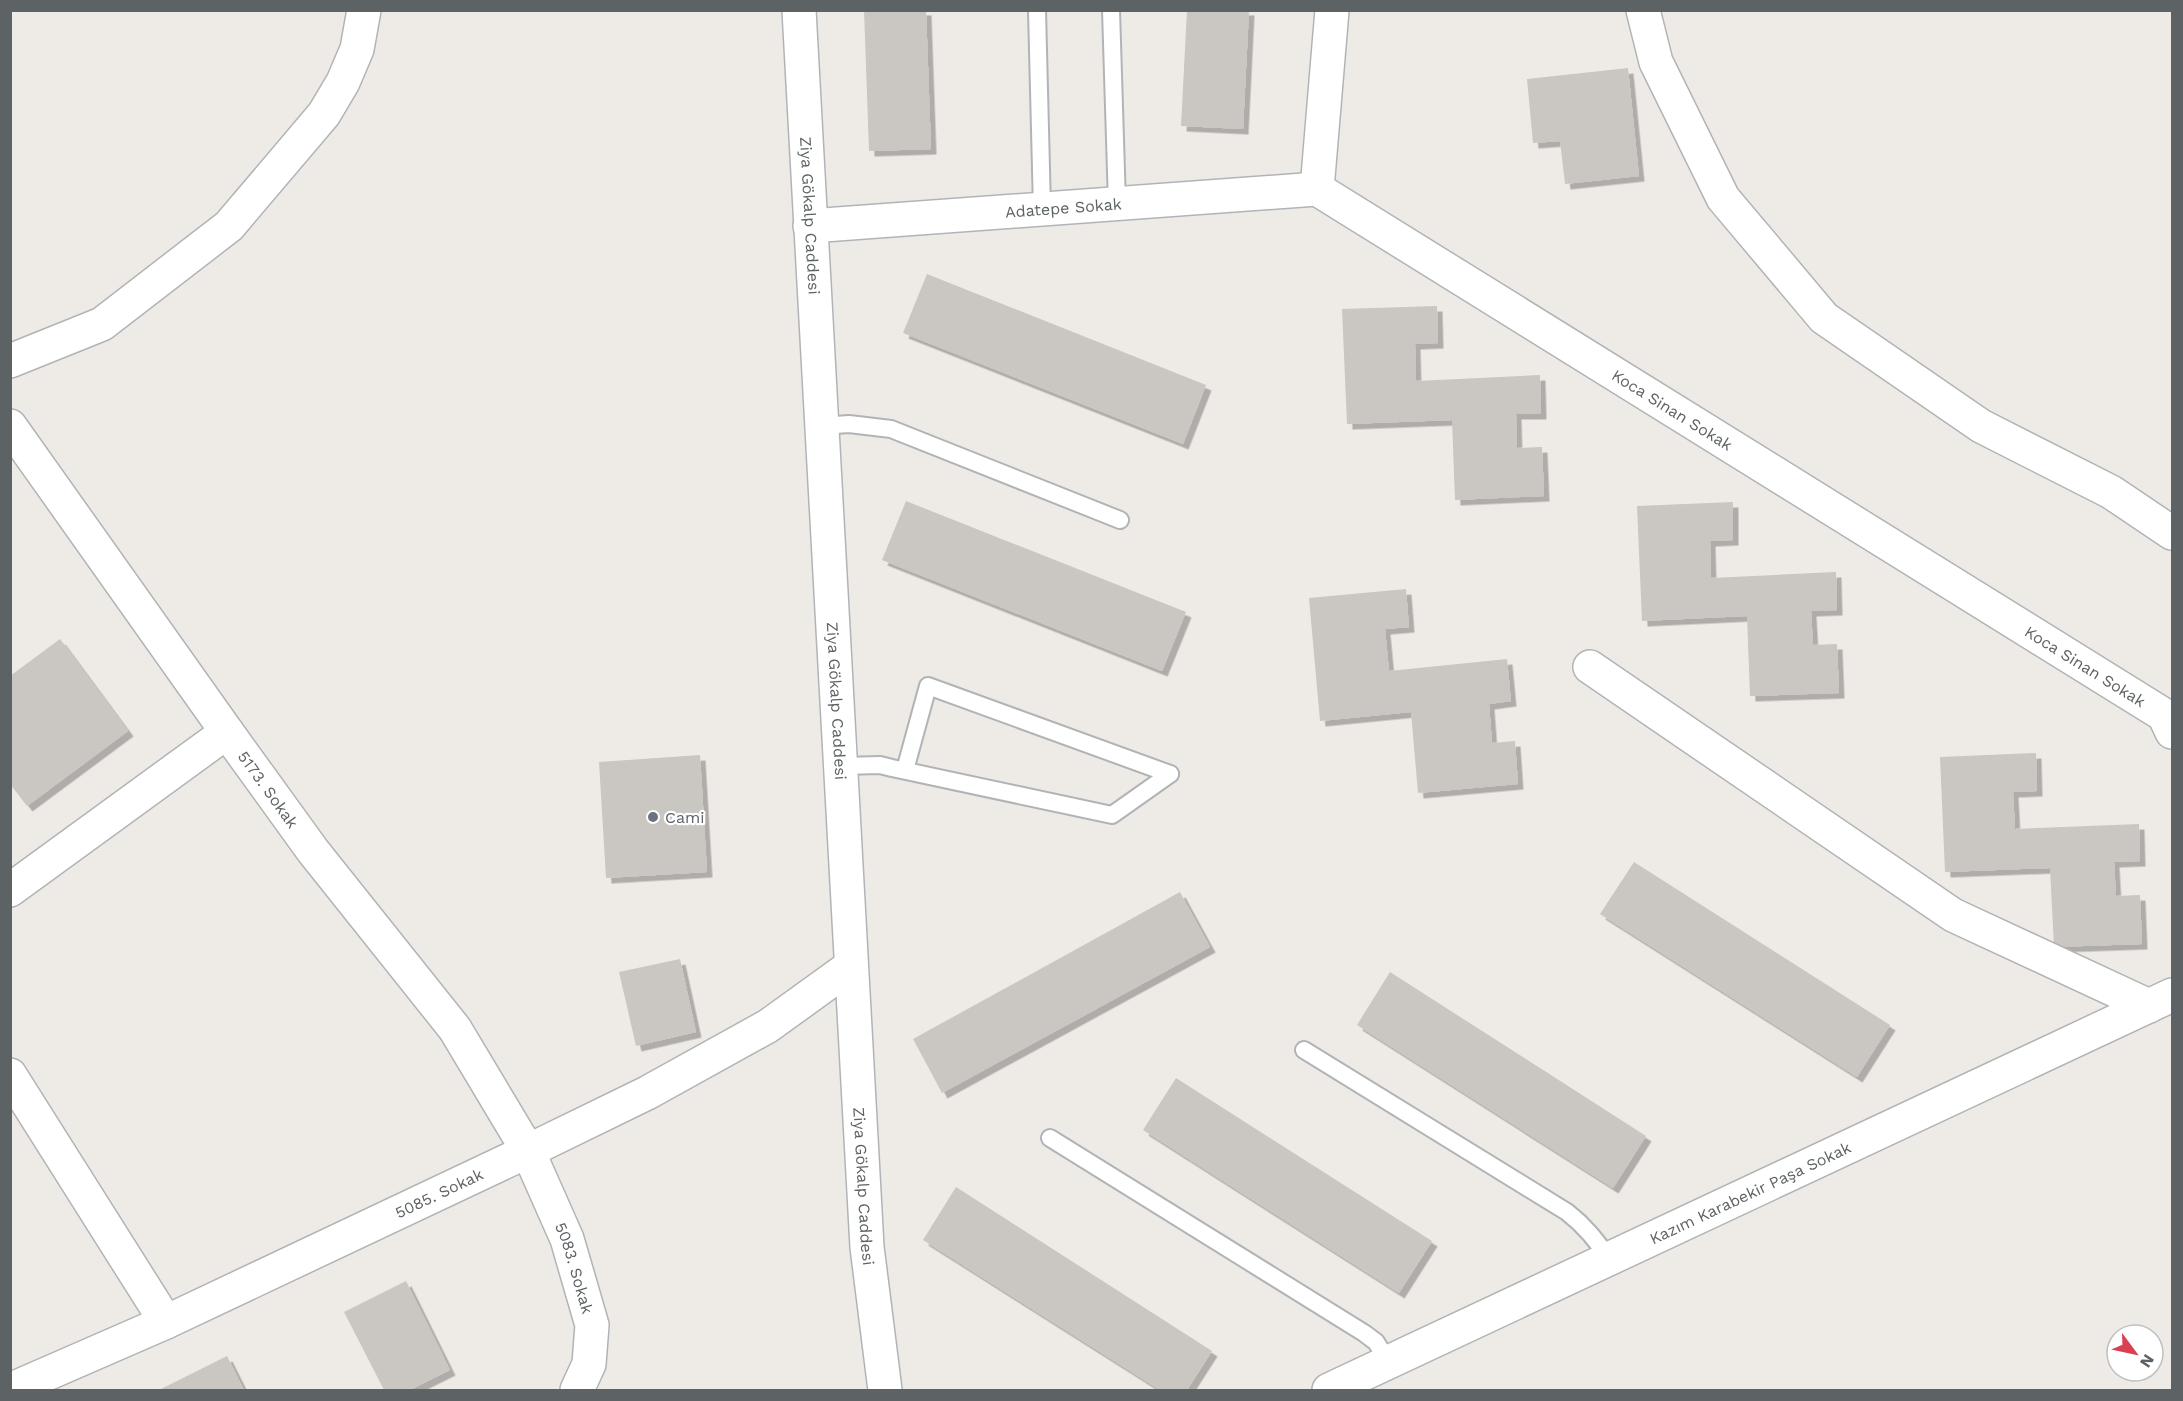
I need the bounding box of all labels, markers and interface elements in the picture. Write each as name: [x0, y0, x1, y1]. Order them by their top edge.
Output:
street label: Ziya Gökalp Caddesi: [796, 136, 824, 295]
street label: Adatepe Sokak: [1004, 194, 1122, 222]
street label: Koca Sinan Sokak: [1608, 366, 1736, 455]
street label: Ziya Gökalp Caddesi: [823, 621, 850, 781]
street label: Koca Sinan Sokak: [2021, 622, 2149, 711]
street label: 5173. Sokak: [234, 747, 302, 832]
place label: Cami: [665, 808, 705, 827]
marker: Cami: [646, 810, 660, 824]
street label: Ziya Gökalp Caddesi: [849, 1107, 878, 1266]
street label: Kazım Karabekir Paşa Sokak: [1647, 1138, 1854, 1248]
street label: 5085. Sokak: [392, 1165, 486, 1222]
street label: 5083. Sokak: [551, 1219, 597, 1316]
north arrow: [2105, 1323, 2165, 1383]
text: N: [2136, 1351, 2158, 1371]

